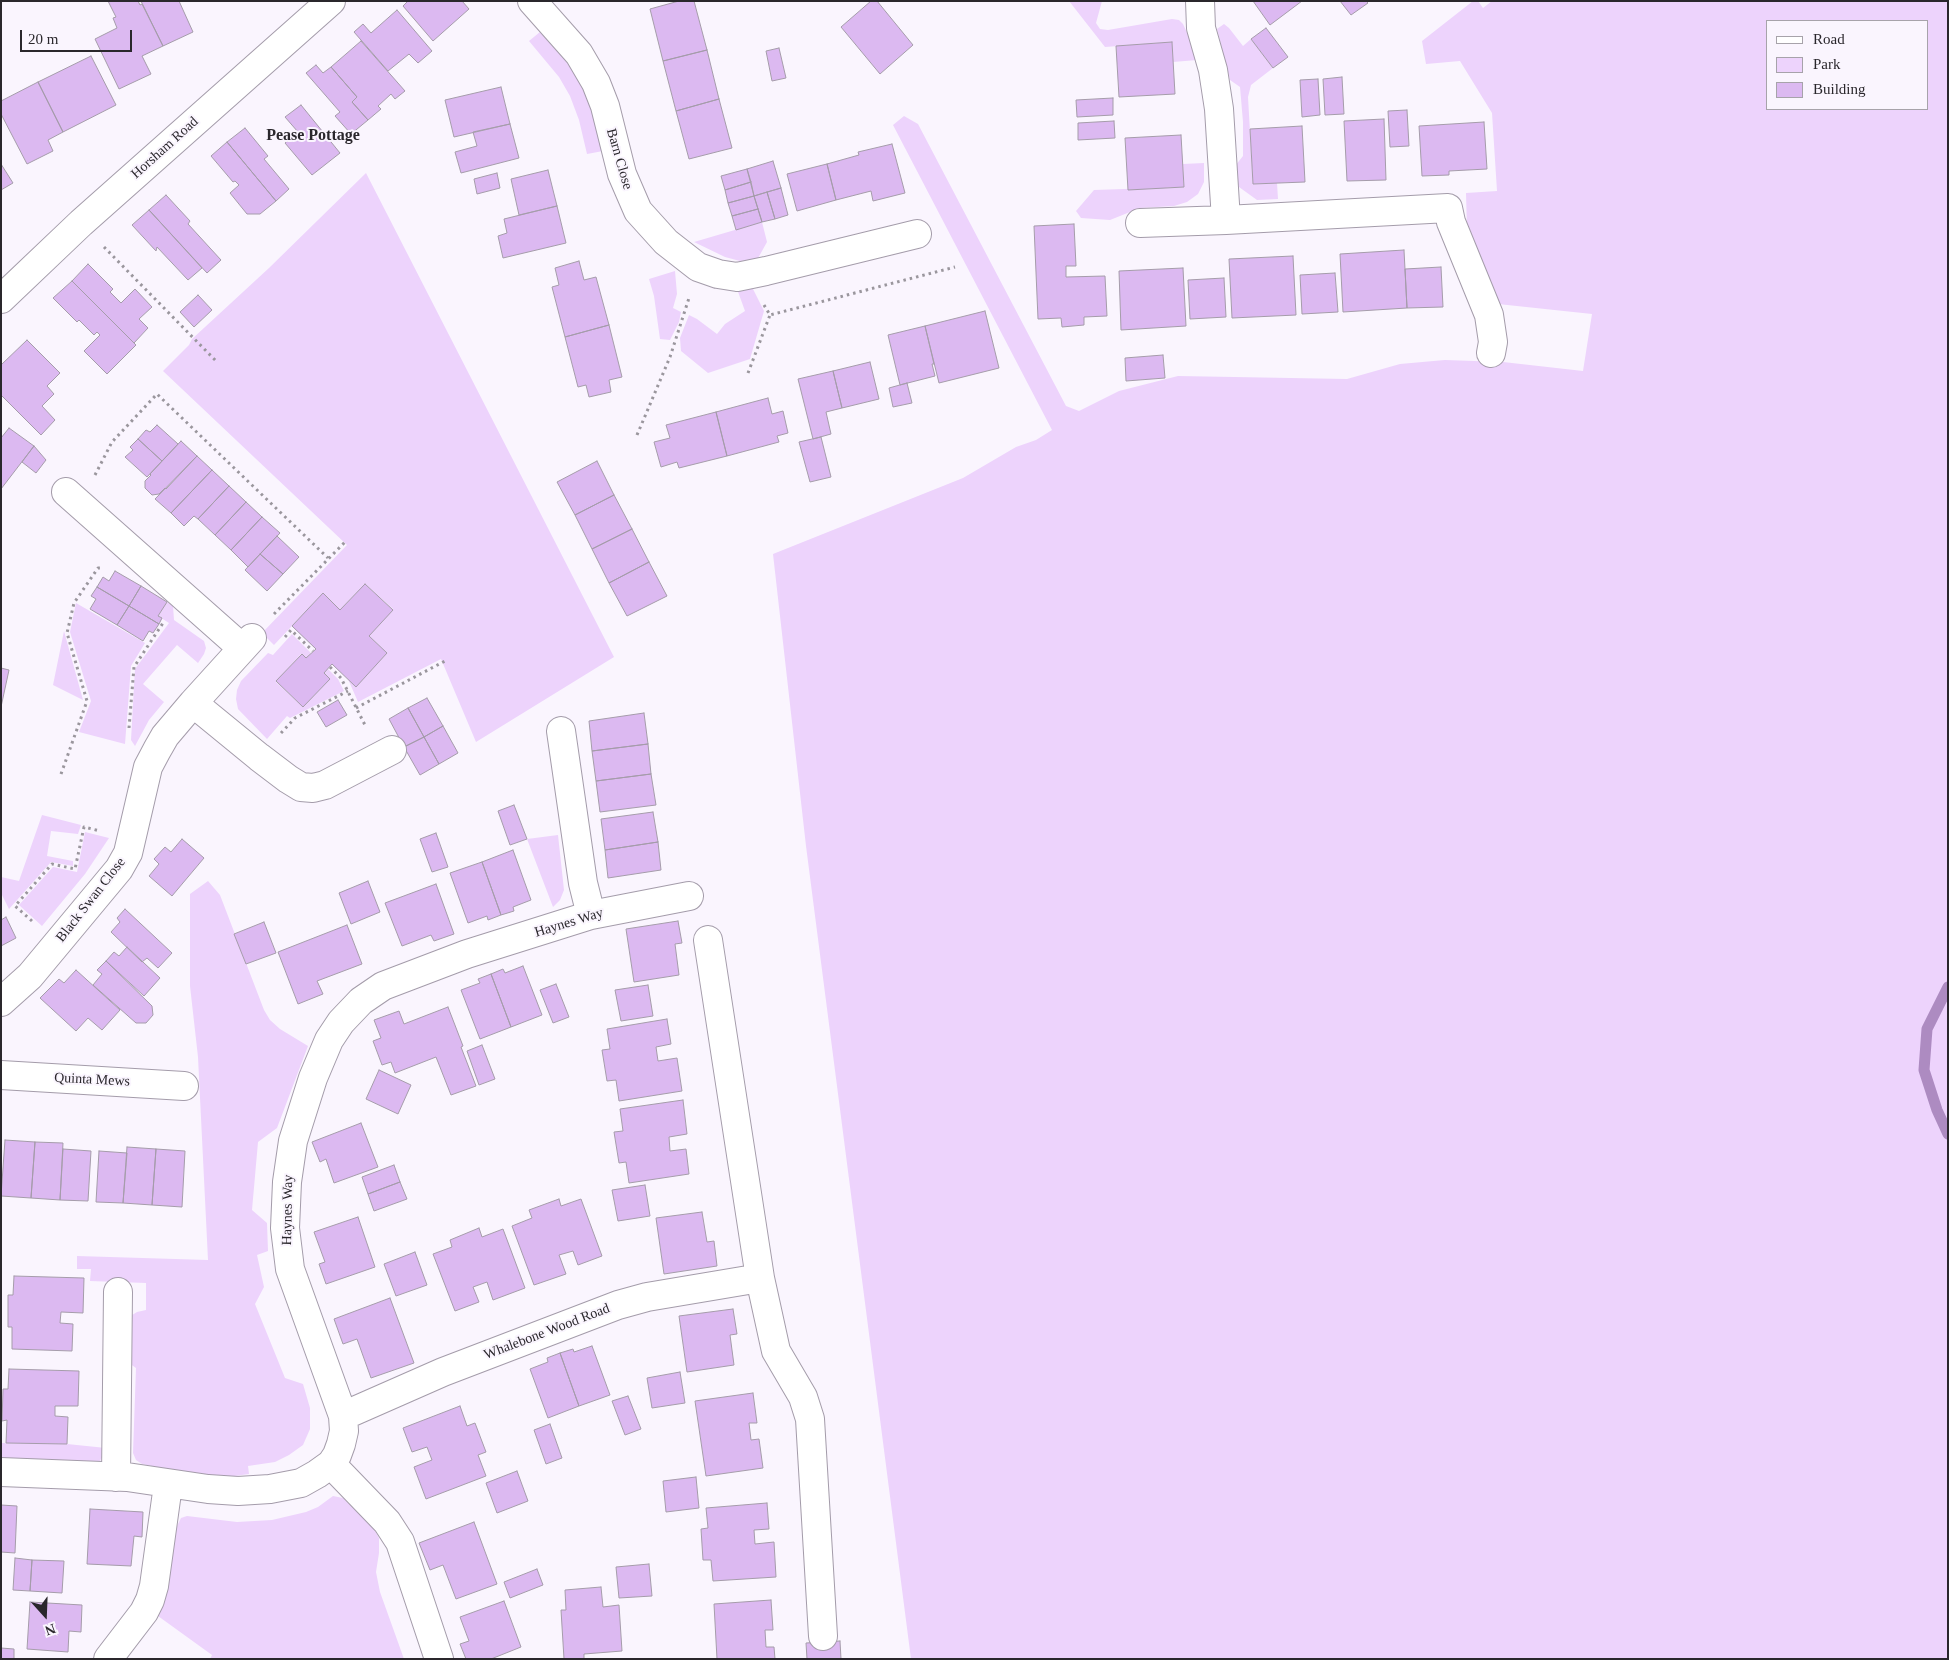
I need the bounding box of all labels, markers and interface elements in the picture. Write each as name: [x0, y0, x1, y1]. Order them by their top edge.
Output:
scale bar: [22, 20, 135, 52]
legend: [1766, 20, 1929, 110]
text: 20 m: [28, 31, 58, 47]
text: Road: [1813, 31, 1845, 47]
text: Park: [1813, 56, 1841, 72]
text: Building: [1813, 81, 1866, 97]
street label: Horsham Road: [128, 114, 202, 182]
district label: Pease Pottage: [266, 126, 360, 146]
street label: Barn Close: [602, 127, 636, 191]
street label: Black Swan Close: [53, 854, 129, 946]
street label: Haynes Way: [533, 905, 605, 941]
street label: Quinta Mews: [54, 1070, 130, 1090]
street label: Haynes Way: [279, 1174, 297, 1246]
street label: Whalebone Wood Road: [482, 1300, 612, 1364]
north arrow: [20, 1590, 70, 1640]
text: N: [43, 1621, 58, 1638]

